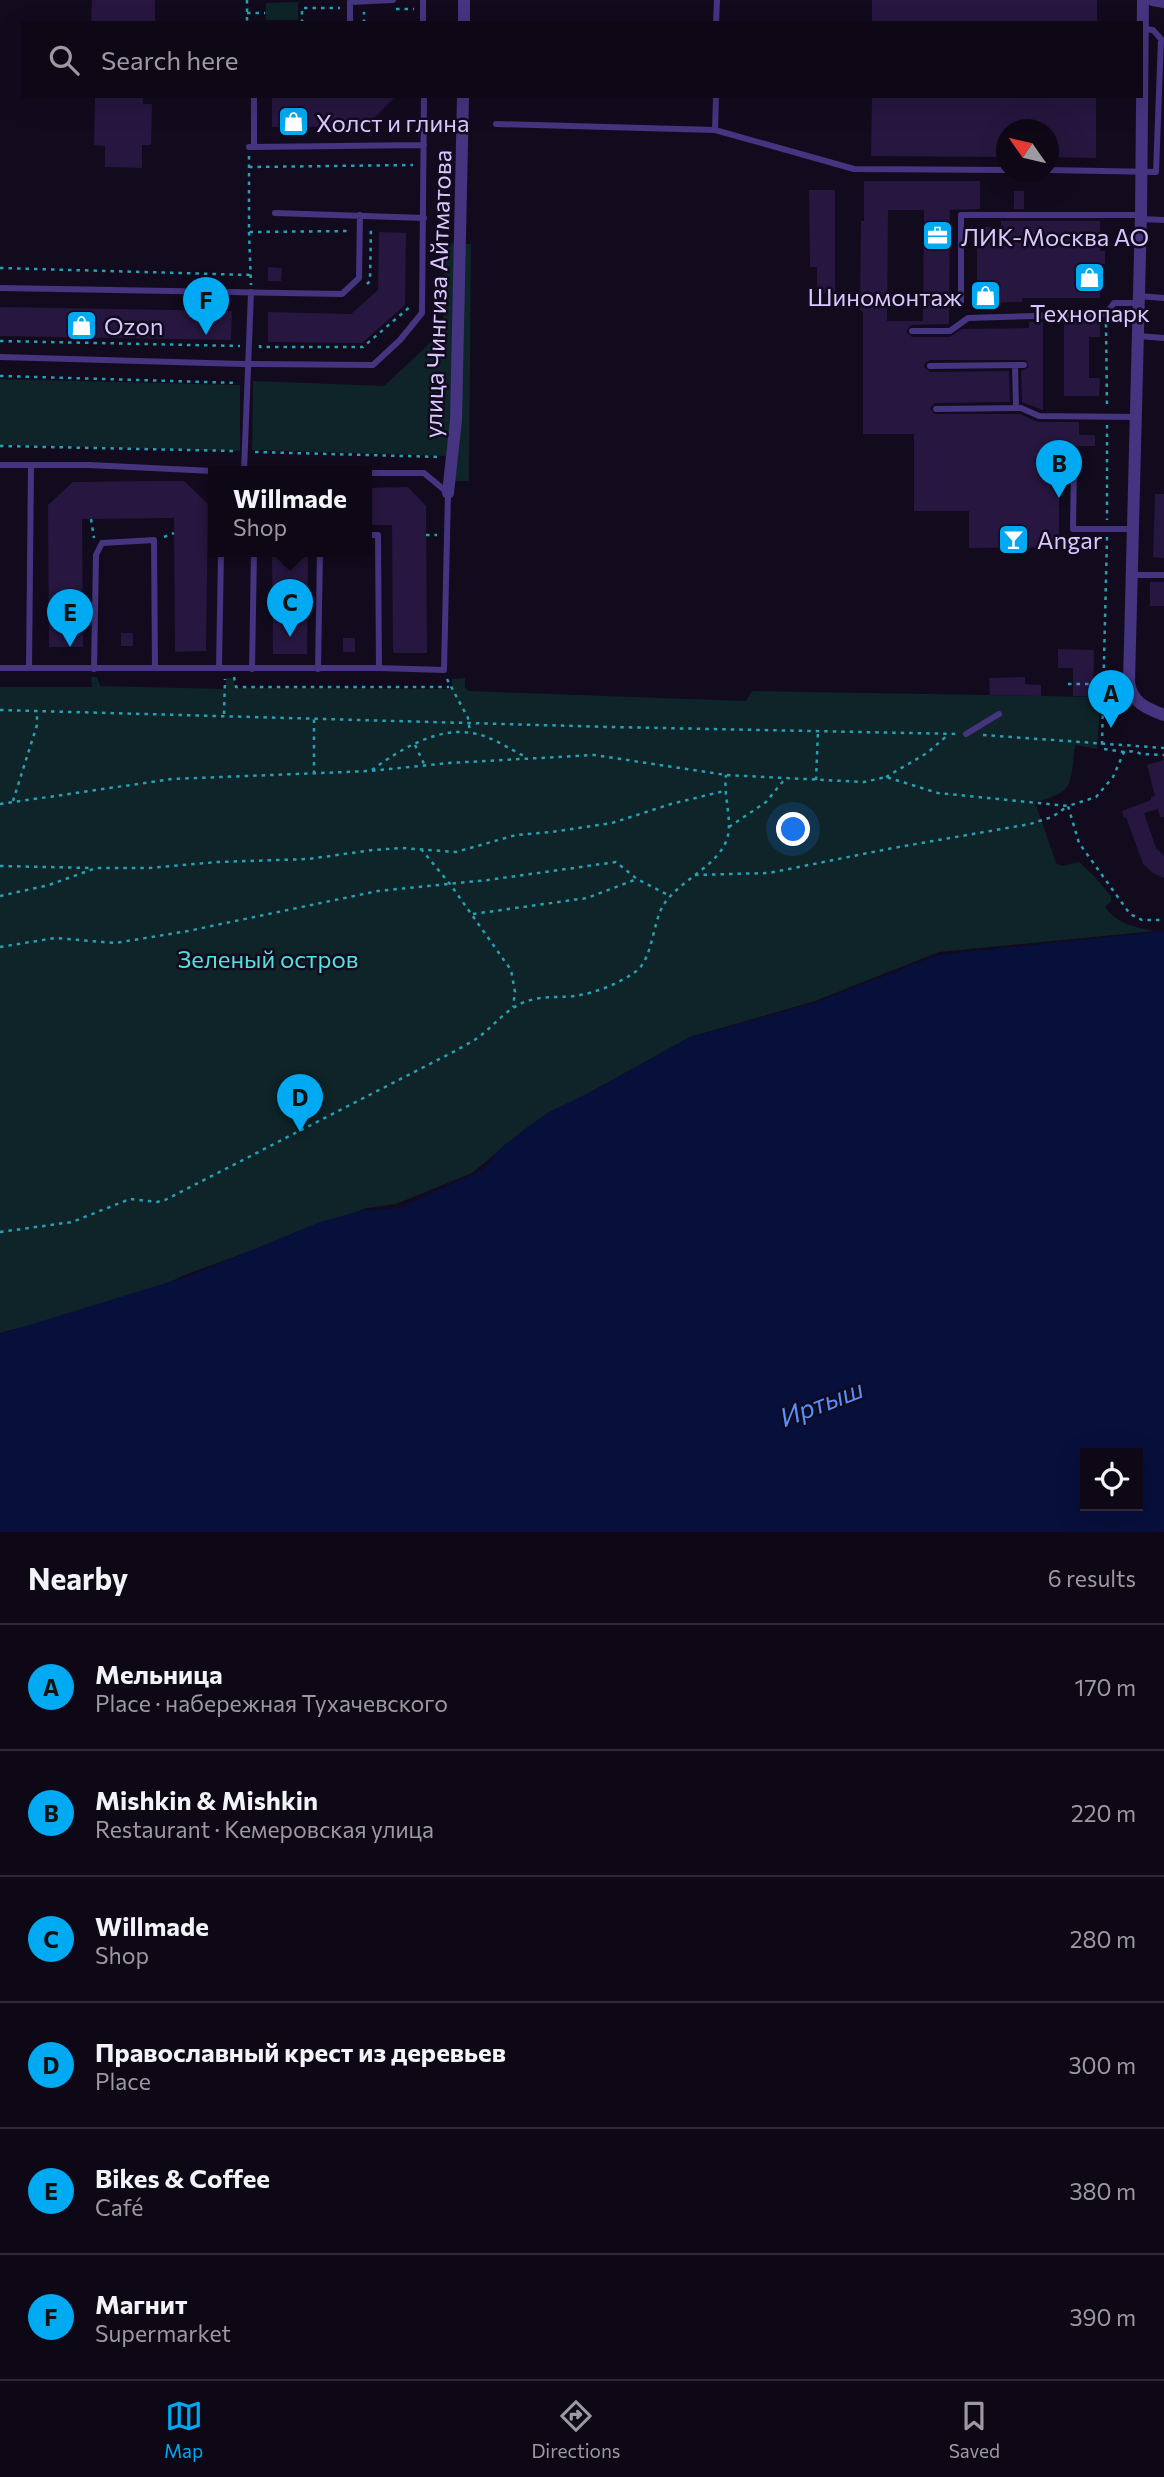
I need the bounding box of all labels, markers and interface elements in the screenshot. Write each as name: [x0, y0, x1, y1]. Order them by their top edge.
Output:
search box: [21, 21, 1143, 98]
icon: search: [45, 41, 83, 79]
text: Search here: [101, 44, 239, 75]
shop icon: Холст и глина: [276, 105, 310, 139]
place label: Холст и глина: [316, 108, 469, 137]
north arrow: [996, 119, 1059, 182]
street label: улица Чингиза Айтматова: [417, 149, 457, 439]
office icon: ЛИК-Москва АО: [921, 219, 955, 253]
place label: ЛИК-Москва АО: [961, 222, 1149, 251]
shop icon: Технопарк: [1073, 261, 1107, 295]
pin: F: [183, 277, 229, 335]
shop icon: Шиномонтаж: [968, 279, 1002, 313]
place label: Шиномонтаж: [807, 282, 962, 311]
place label: Технопарк: [1030, 298, 1150, 327]
shop icon: Ozon: [64, 308, 98, 342]
place label: Ozon: [104, 311, 164, 340]
pin: B: [1036, 440, 1082, 498]
popup: [208, 466, 372, 557]
text: Willmade: [233, 482, 347, 513]
text: Shop: [233, 513, 287, 541]
bar icon: Angar: [997, 522, 1031, 556]
place label: Angar: [1037, 525, 1103, 554]
pin: C: [267, 579, 313, 637]
pin: E: [47, 589, 93, 647]
pin: A: [1088, 670, 1134, 728]
your location: [776, 812, 810, 846]
park label: Зеленый остров: [178, 944, 358, 973]
pin: D: [277, 1074, 323, 1132]
water label: Иртыш: [775, 1372, 867, 1432]
map controls: [1080, 1448, 1143, 1511]
button: locate: [1080, 1448, 1143, 1511]
text: Nearby: [28, 1559, 128, 1596]
text: 6 results: [1048, 1564, 1136, 1592]
text: Мельница: [95, 1658, 223, 1689]
text: A: [43, 1673, 59, 1701]
text: 170 m: [1075, 1673, 1136, 1701]
text: Place · набережная Тухачевского: [95, 1689, 448, 1717]
text: Mishkin & Mishkin: [95, 1784, 318, 1815]
text: B: [43, 1799, 59, 1827]
text: 220 m: [1071, 1799, 1136, 1827]
text: Restaurant · Кемеровская улица: [95, 1815, 434, 1843]
text: Willmade: [95, 1910, 209, 1941]
text: C: [43, 1925, 59, 1953]
text: 280 m: [1070, 1925, 1136, 1953]
text: Shop: [95, 1941, 149, 1969]
text: Православный крест из деревьев: [95, 2036, 506, 2067]
text: D: [43, 2051, 59, 2079]
text: 300 m: [1068, 2051, 1136, 2079]
text: Place: [95, 2067, 151, 2095]
text: Bikes & Coffee: [95, 2162, 270, 2193]
text: E: [44, 2177, 58, 2205]
text: 380 m: [1069, 2177, 1136, 2205]
text: Café: [95, 2193, 143, 2221]
text: Магнит: [95, 2288, 188, 2319]
text: F: [44, 2303, 58, 2331]
text: 390 m: [1069, 2303, 1136, 2331]
text: Supermarket: [95, 2319, 231, 2347]
tab: Map: [164, 2397, 203, 2462]
tab: Directions: [531, 2397, 621, 2462]
tab: Saved: [949, 2397, 1000, 2462]

